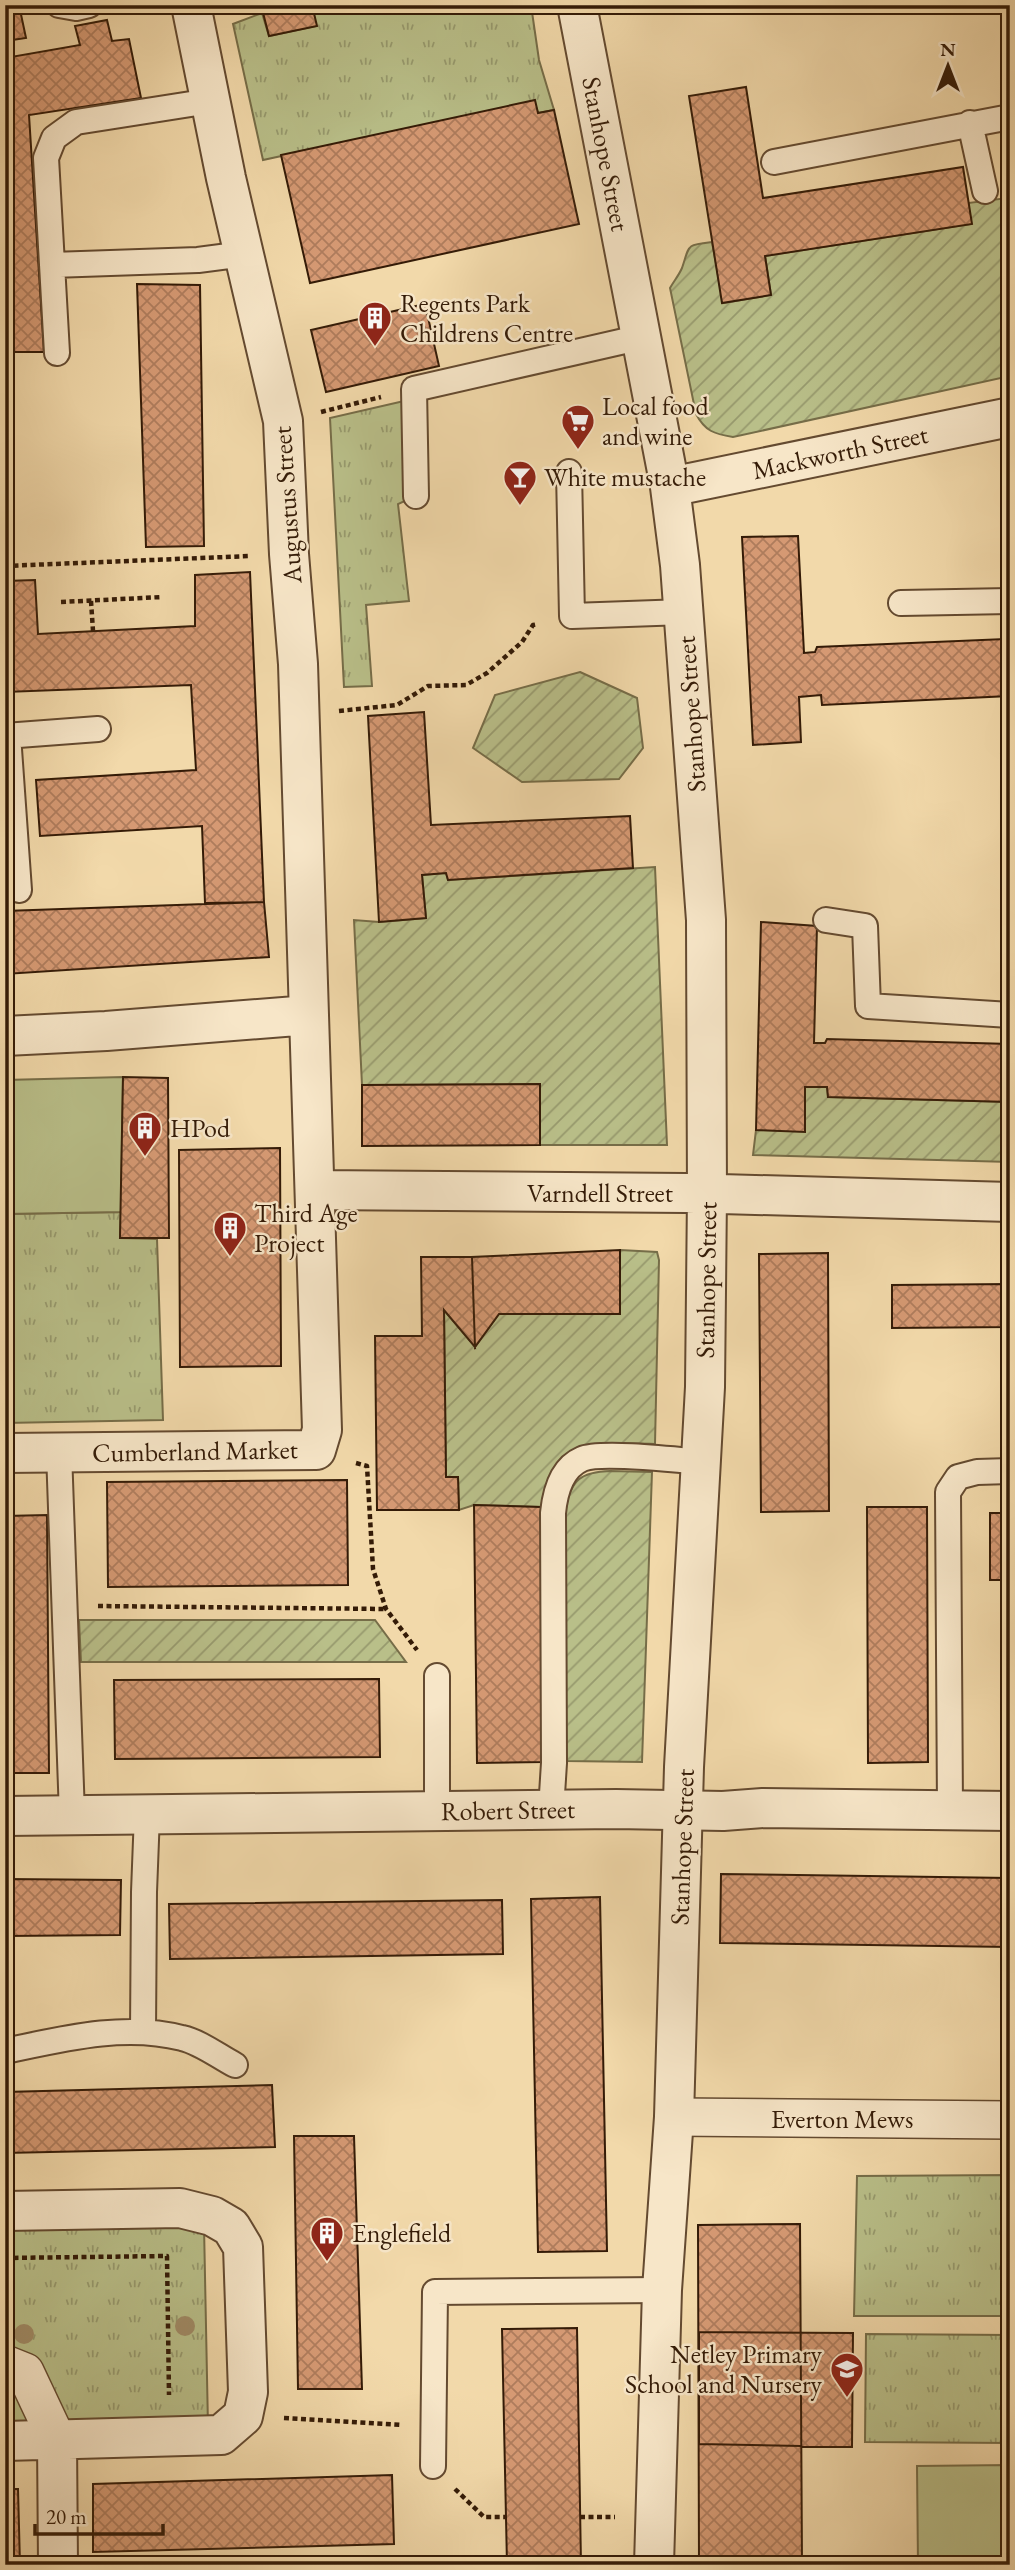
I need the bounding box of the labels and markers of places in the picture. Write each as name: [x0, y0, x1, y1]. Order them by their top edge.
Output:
place label: Regents Park Childrens Centre: [400, 286, 573, 350]
building icon: Regents Park Childrens Centre: [356, 299, 394, 348]
place label: Local food and wine: [602, 389, 709, 453]
supermarket icon: Local food and wine: [559, 402, 597, 451]
bar icon: White mustache: [501, 458, 539, 507]
place label: White mustache: [544, 460, 706, 494]
building icon: HPod: [126, 1109, 164, 1158]
place label: HPod: [170, 1111, 231, 1145]
place label: Third Age Project: [254, 1196, 358, 1260]
building icon: Third Age Project: [211, 1209, 249, 1258]
building icon: Englefield: [308, 2214, 346, 2263]
place label: Englefield: [352, 2216, 452, 2250]
place label: Netley Primary School and Nursery: [625, 2337, 823, 2401]
school or university icon: Netley Primary School and Nursery: [828, 2350, 866, 2399]

